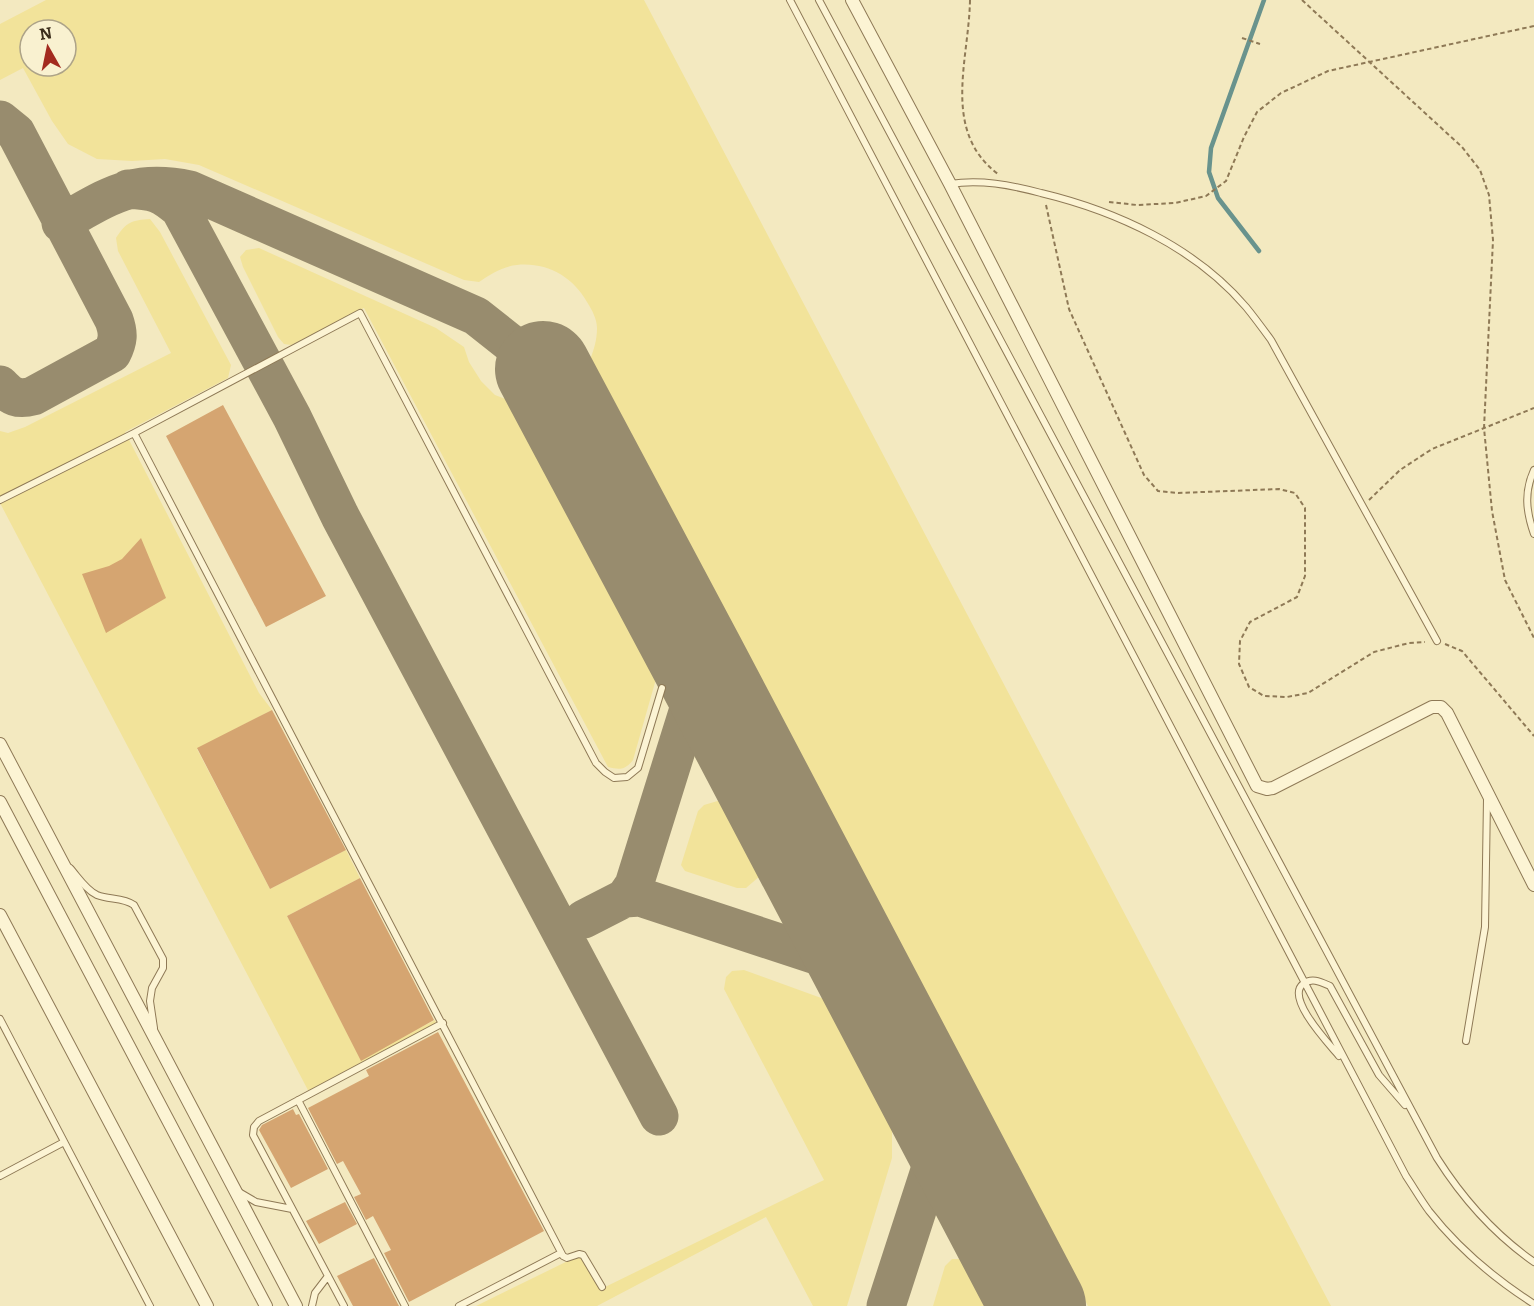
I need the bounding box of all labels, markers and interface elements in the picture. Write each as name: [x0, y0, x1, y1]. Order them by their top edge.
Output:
north arrow: [18, 18, 78, 78]
text: N: [38, 23, 53, 44]

